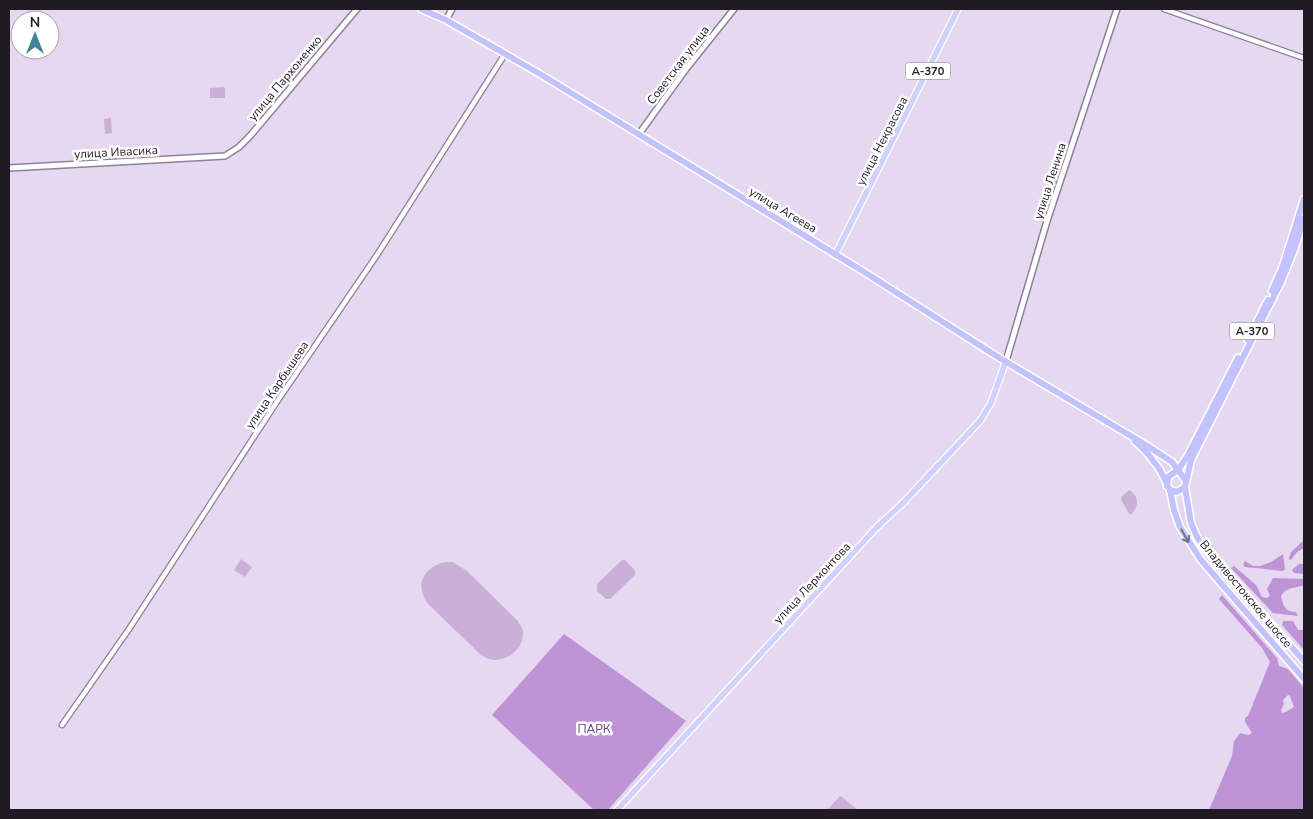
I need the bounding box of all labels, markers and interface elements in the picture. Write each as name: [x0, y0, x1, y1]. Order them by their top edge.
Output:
north arrow: [10, 10, 60, 60]
text: N: [30, 13, 40, 32]
street label: Советская улица: [643, 22, 713, 108]
street label: улица Пархоменко: [245, 32, 326, 124]
road number: А-370: [906, 62, 950, 80]
street label: улица Некрасова: [853, 94, 911, 188]
street label: улица Ленина: [1030, 141, 1070, 221]
street label: улица Ивасика: [74, 142, 158, 162]
street label: улица Агеева: [746, 183, 820, 237]
road number: А-370: [1230, 322, 1274, 340]
street label: улица Карбышева: [242, 338, 312, 432]
one-way arrow: [1181, 528, 1190, 543]
street label: Владивостокское шоссе: [1196, 537, 1296, 651]
street label: улица Лермонтова: [770, 539, 854, 627]
park label: ПАРК: [577, 721, 611, 737]

